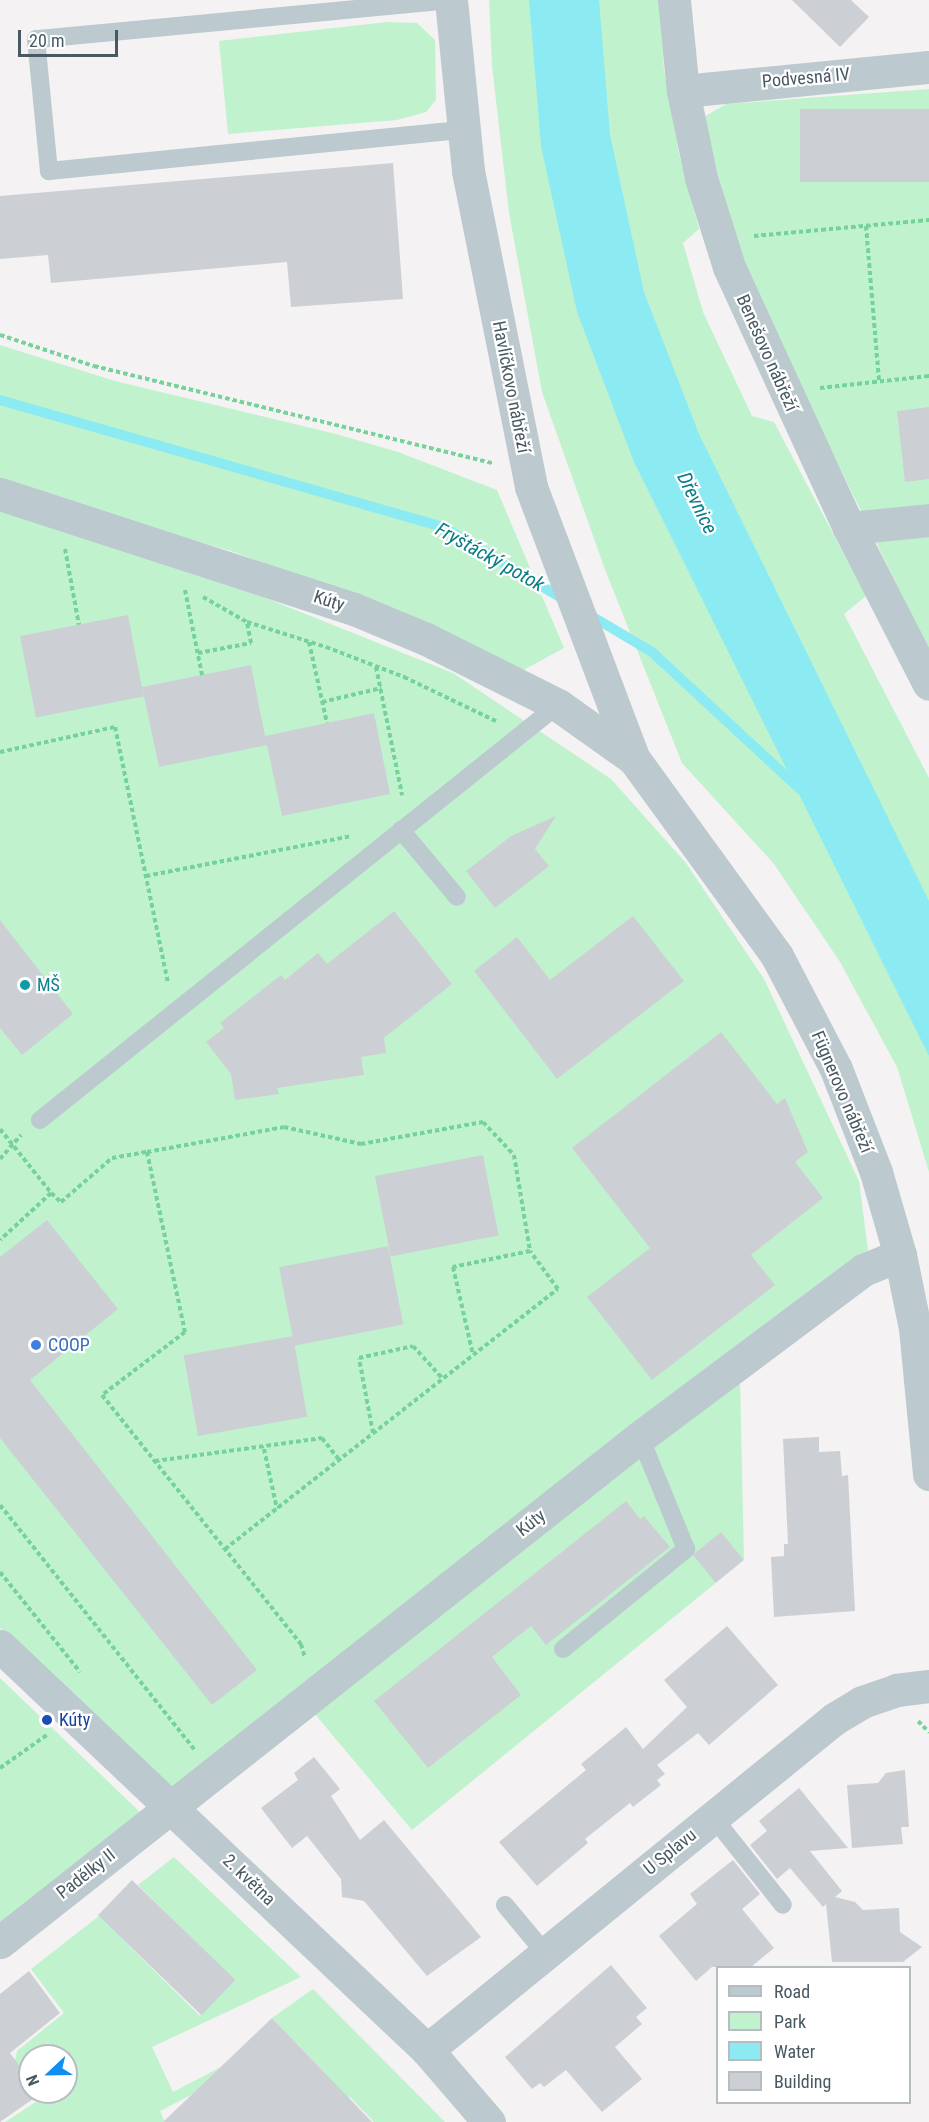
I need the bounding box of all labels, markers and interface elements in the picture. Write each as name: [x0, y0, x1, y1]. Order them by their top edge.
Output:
scale bar: [21, 18, 122, 56]
text: 20 m: [29, 30, 64, 51]
street label: Podvesná IV: [761, 63, 851, 93]
street label: Benešovo nábřeží: [732, 291, 802, 415]
street label: Havlíčkovo nábřeží: [488, 319, 534, 455]
water label: Dřevnice: [672, 468, 722, 538]
water label: Fryštácký potok: [431, 517, 549, 597]
street label: Kúty: [311, 586, 347, 616]
place label: MŠ: [37, 974, 60, 996]
marker: MŠ: [18, 978, 32, 992]
street label: Fügnerovo nábřeží: [807, 1028, 877, 1156]
place label: COOP: [48, 1334, 90, 1356]
marker: COOP: [29, 1338, 43, 1352]
street label: Kúty: [512, 1505, 550, 1541]
place label: Kúty: [59, 1709, 90, 1731]
marker: Kúty: [40, 1713, 54, 1727]
street label: U Splavu: [639, 1824, 701, 1880]
street label: Padělky II: [52, 1844, 120, 1904]
street label: 2. května: [218, 1850, 280, 1910]
legend: [716, 1966, 911, 2104]
text: Road: [774, 1981, 810, 2002]
text: Park: [774, 2011, 806, 2032]
text: Water: [774, 2041, 815, 2062]
north arrow: [18, 2044, 78, 2104]
text: Building: [774, 2071, 831, 2092]
text: N: [22, 2072, 43, 2088]

